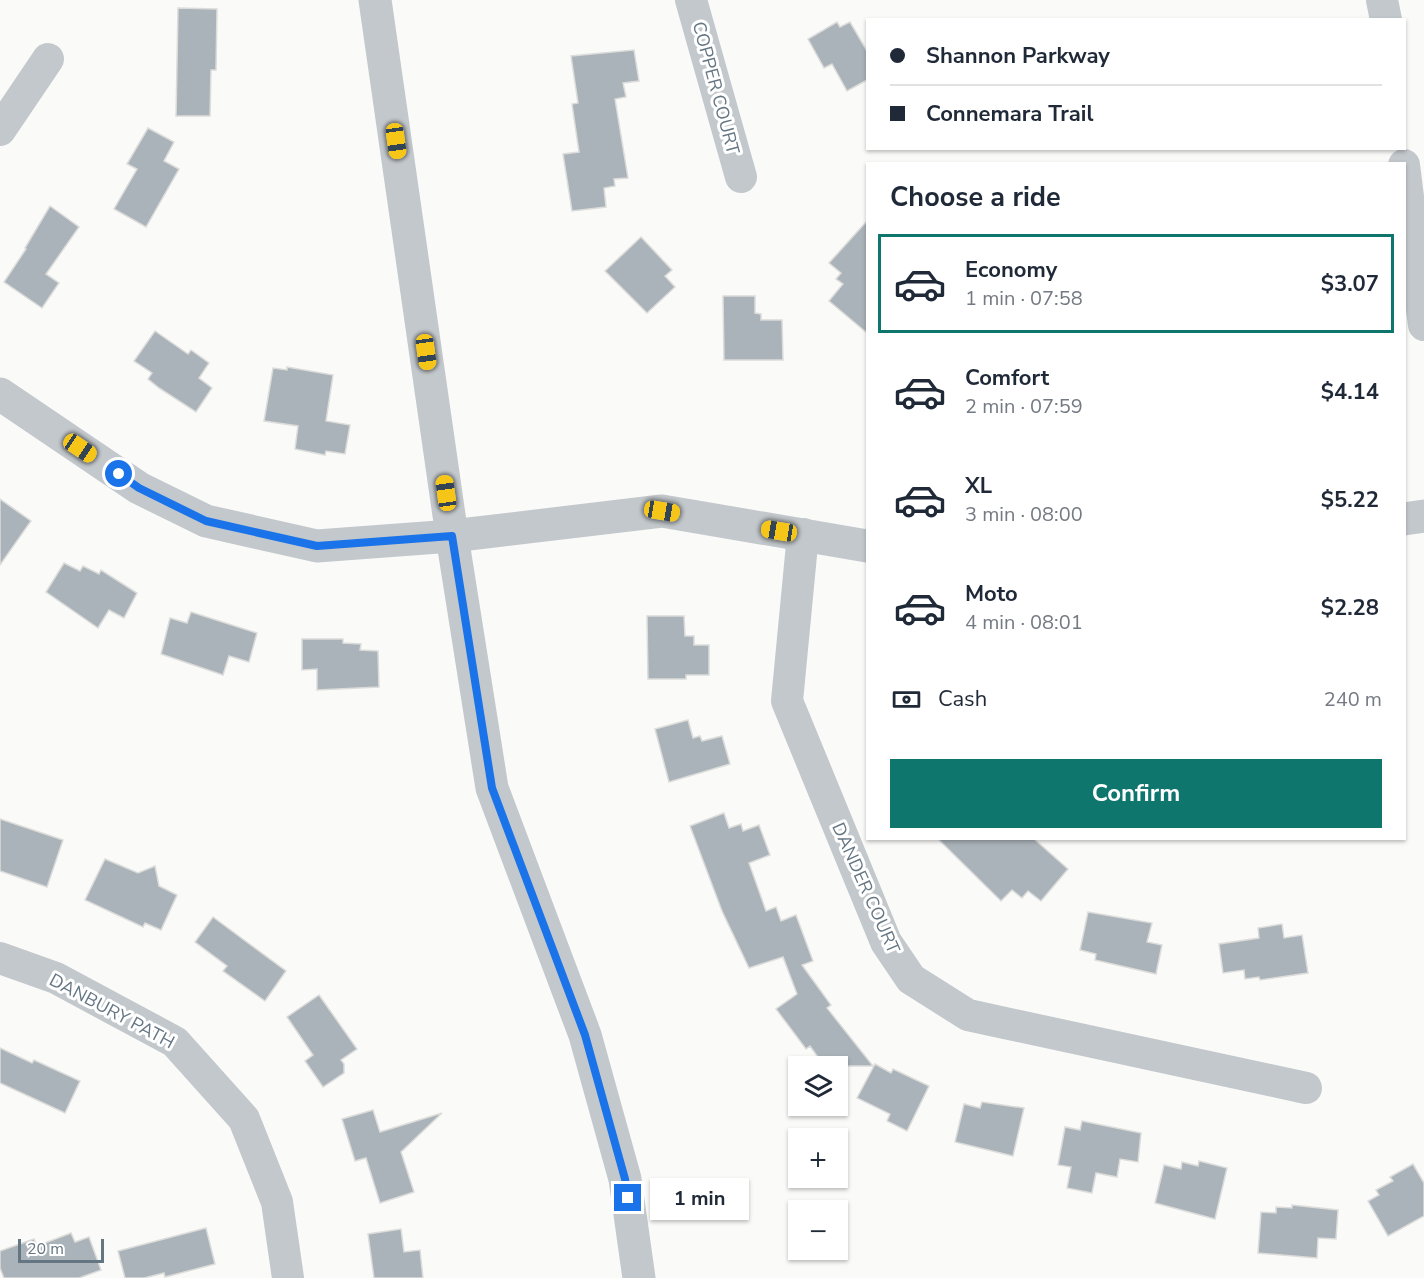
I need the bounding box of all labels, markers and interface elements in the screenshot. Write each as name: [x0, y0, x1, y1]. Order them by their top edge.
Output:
street label: COPPER COURT: [687, 19, 745, 157]
text: Shannon Parkway: [926, 41, 1110, 71]
text: Connemara Trail: [926, 99, 1093, 129]
car: [385, 122, 407, 160]
text: Choose a ride: [890, 179, 1061, 216]
text: Economy: [965, 255, 1057, 285]
icon: car: [893, 257, 947, 311]
text: $3.07: [1321, 269, 1379, 299]
text: 1 min · 07:58: [965, 285, 1083, 312]
car: [415, 333, 437, 371]
text: Comfort: [965, 363, 1049, 393]
icon: car: [893, 365, 947, 419]
text: $4.14: [1321, 377, 1379, 407]
text: 2 min · 07:59: [965, 393, 1083, 420]
car: [60, 430, 100, 466]
route start: [105, 460, 132, 487]
text: XL: [965, 471, 992, 501]
icon: car: [893, 473, 947, 527]
car: [435, 474, 457, 512]
text: $5.22: [1321, 485, 1379, 515]
car: [643, 499, 681, 523]
text: 3 min · 08:00: [965, 501, 1083, 528]
car: [760, 519, 798, 543]
text: Moto: [965, 579, 1018, 609]
icon: car: [893, 581, 947, 635]
text: $2.28: [1321, 593, 1379, 623]
text: 4 min · 08:01: [965, 609, 1083, 636]
icon: cash: [890, 683, 923, 716]
text: Cash: [938, 684, 987, 714]
text: 240 m: [1324, 686, 1382, 713]
button: Confirm: [890, 759, 1382, 828]
street label: DANDER COURT: [826, 819, 906, 958]
street label: DANBURY PATH: [45, 968, 179, 1054]
map controls: [788, 1056, 848, 1260]
button: layers: [788, 1056, 848, 1116]
button: +: [788, 1128, 848, 1188]
callout: 1 min: [649, 1177, 748, 1219]
route end: [614, 1184, 641, 1211]
text: 1 min: [674, 1185, 725, 1212]
button: −: [788, 1200, 848, 1260]
scale bar: [18, 1236, 104, 1264]
text: 20 m: [27, 1238, 64, 1260]

